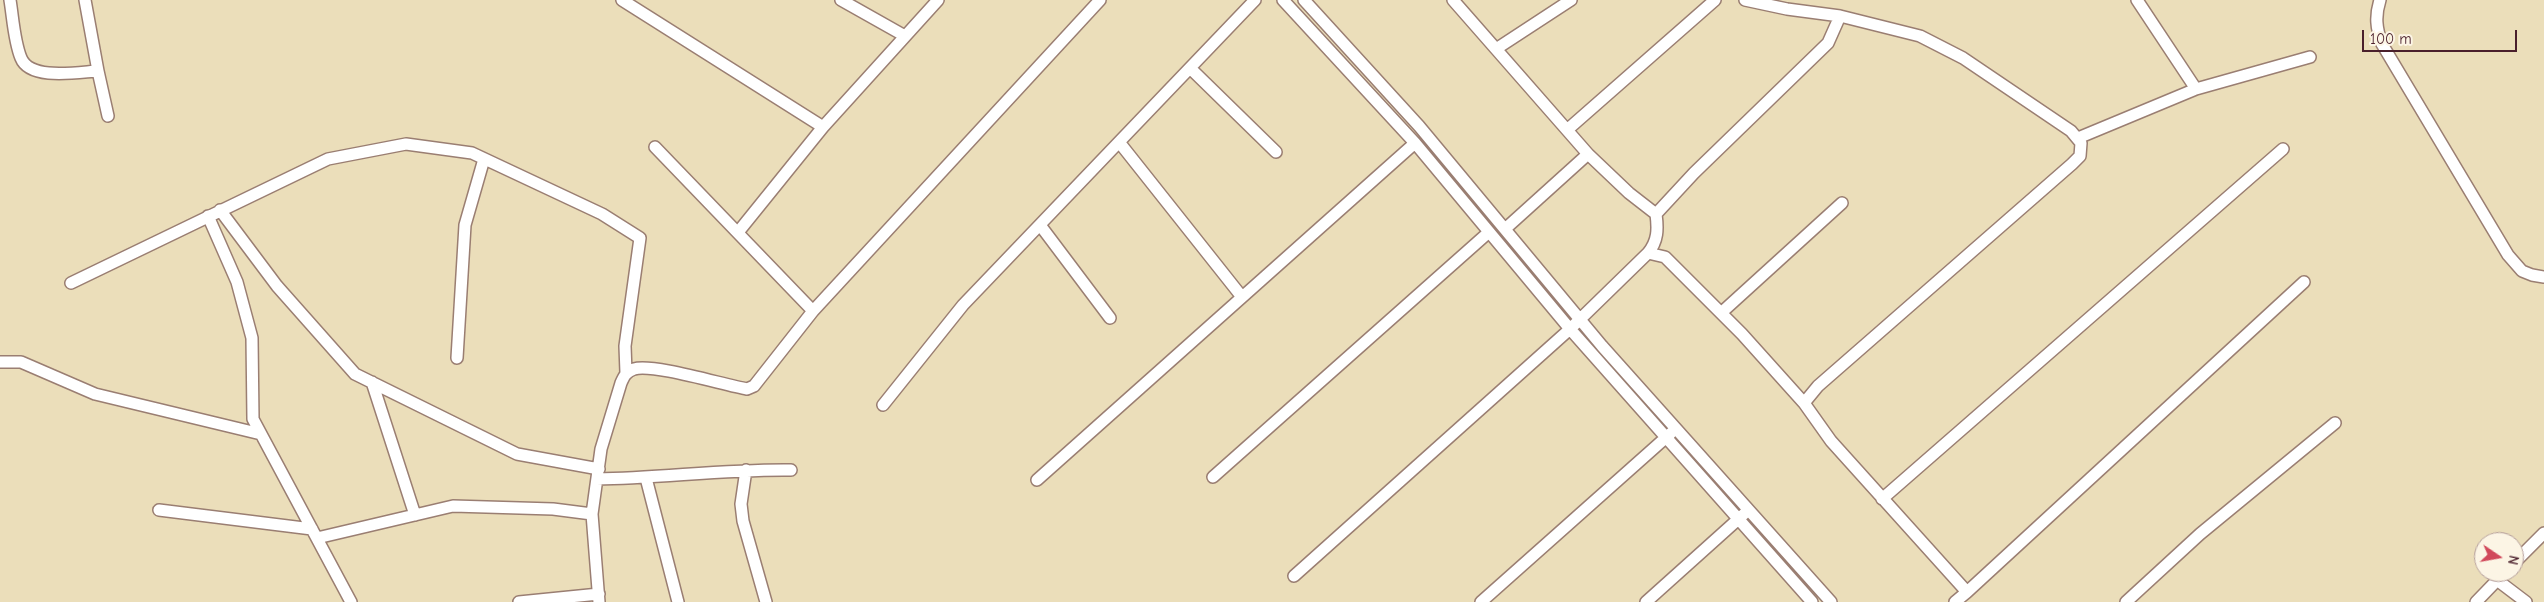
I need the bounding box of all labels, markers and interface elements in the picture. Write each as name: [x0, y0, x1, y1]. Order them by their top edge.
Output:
scale bar: [2364, 20, 2519, 52]
text: 100 m: [2370, 30, 2412, 48]
north arrow: [2474, 532, 2524, 582]
text: N: [2504, 554, 2522, 566]

